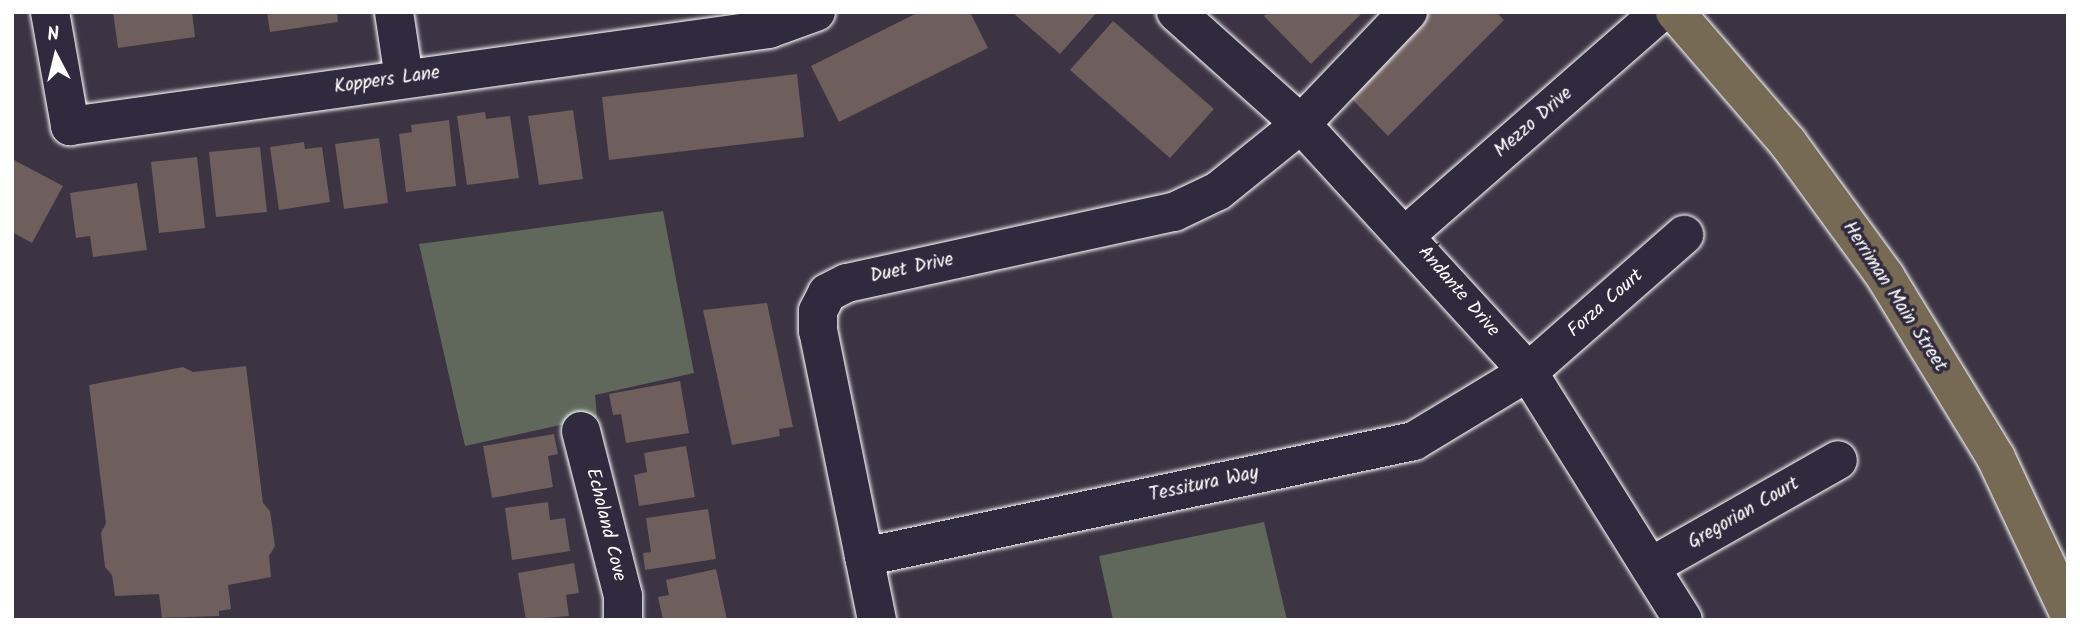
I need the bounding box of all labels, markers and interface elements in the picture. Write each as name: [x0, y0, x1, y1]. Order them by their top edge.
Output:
text: N: [46, 20, 61, 51]
north arrow: [21, 21, 91, 91]
street label: Koppers Lane: [333, 62, 441, 100]
street label: Mezzo Drive: [1490, 83, 1578, 163]
street label: Herriman Main Street: [1837, 218, 1951, 376]
street label: Andante Drive: [1412, 242, 1504, 342]
street label: Duet Drive: [868, 249, 956, 289]
street label: Forza Court: [1564, 265, 1648, 343]
street label: Tessitura Way: [1147, 462, 1261, 508]
street label: Echoland Cove: [580, 466, 630, 584]
street label: Gregorian Court: [1684, 473, 1804, 555]

